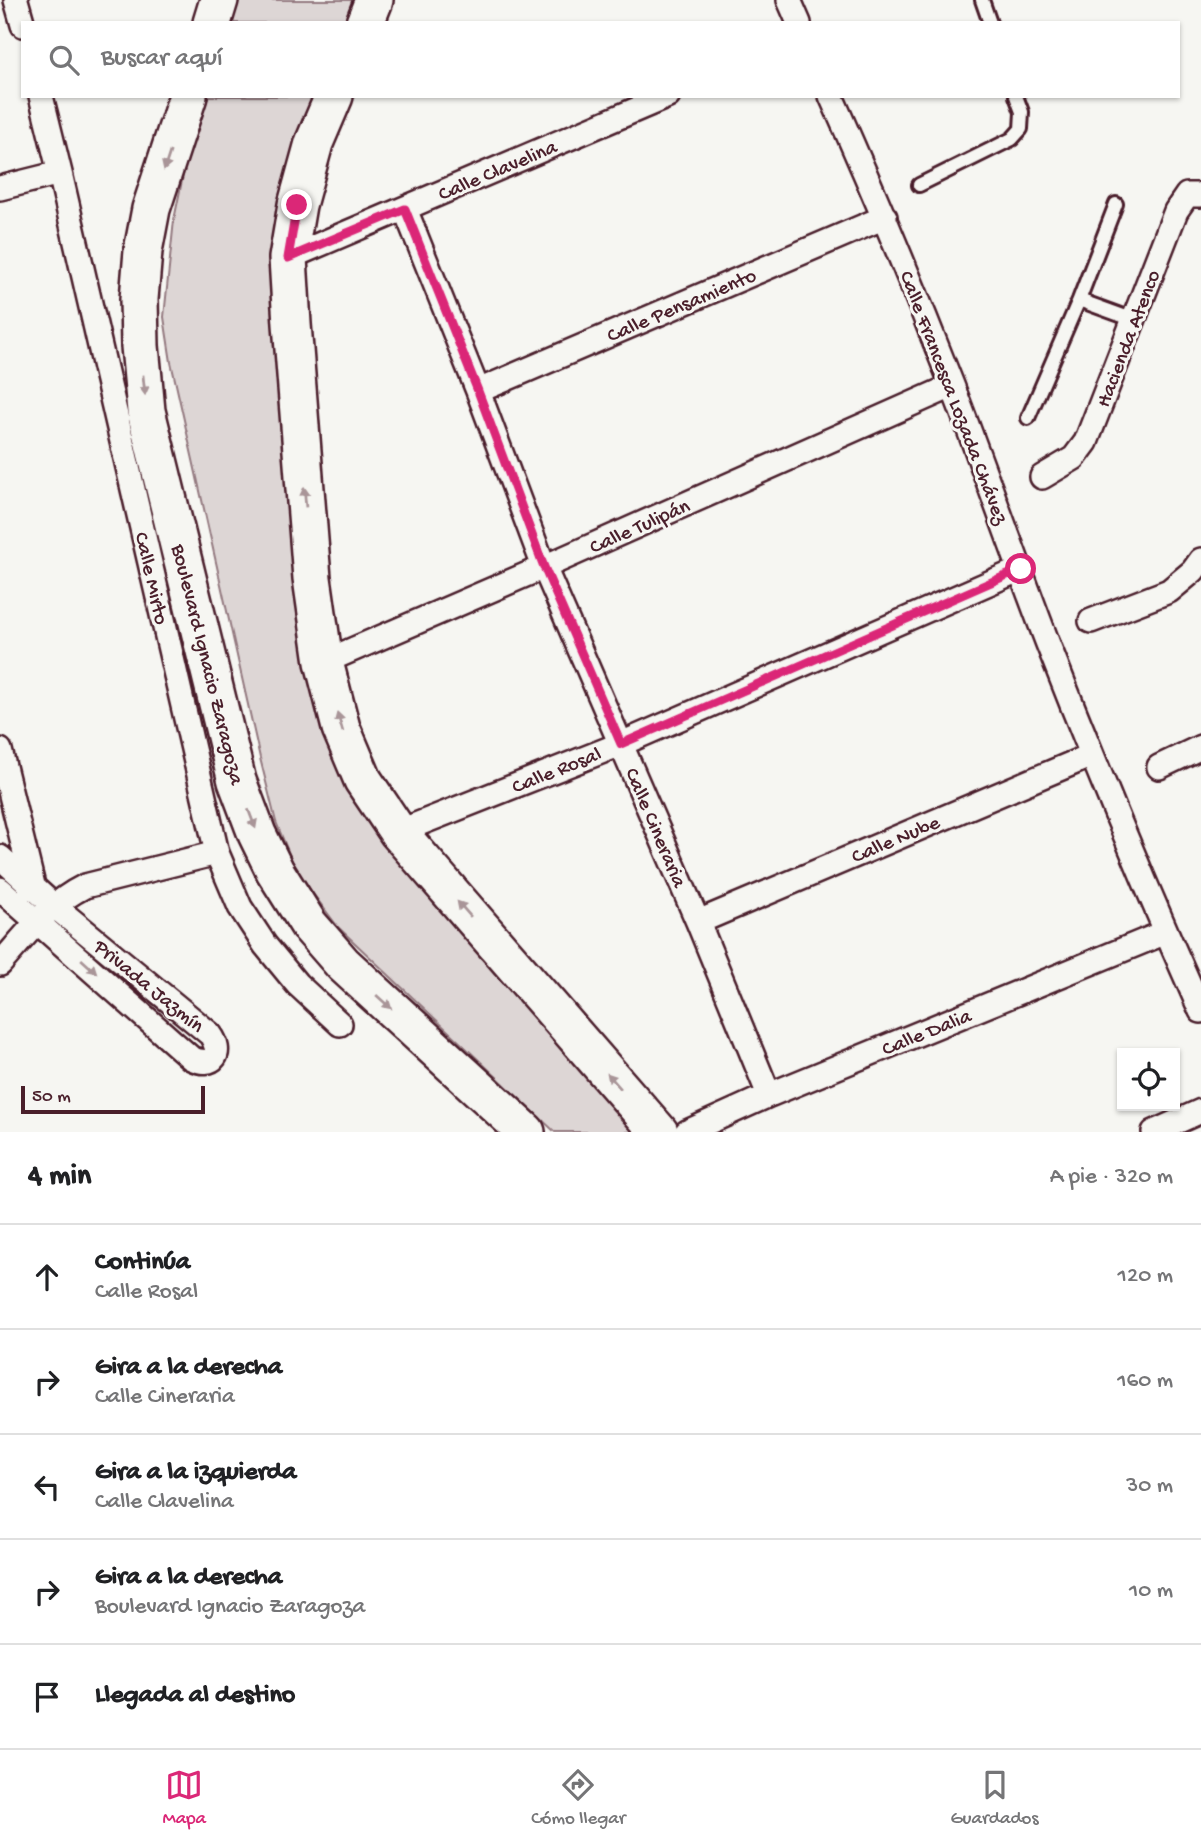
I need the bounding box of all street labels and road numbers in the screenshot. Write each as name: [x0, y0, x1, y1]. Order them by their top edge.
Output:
street label: Calle Clavelina: [435, 135, 563, 208]
street label: Calle Pensamiento: [604, 264, 761, 350]
street label: Hacienda Atenco: [1093, 267, 1168, 411]
street label: Calle Francesca Lozada Chávez: [892, 268, 1012, 529]
street label: Calle Tulipán: [586, 495, 694, 561]
street label: Calle Mirto: [127, 530, 172, 628]
street label: Boulevard Ignacio Zaragoza: [163, 541, 248, 789]
street label: Calle Rosal: [509, 743, 606, 801]
street label: Calle Cineraria: [617, 765, 691, 893]
street label: Calle Nube: [848, 811, 945, 871]
street label: Privada Jazmín: [87, 935, 208, 1040]
street label: Calle Dalia: [879, 1004, 977, 1063]

